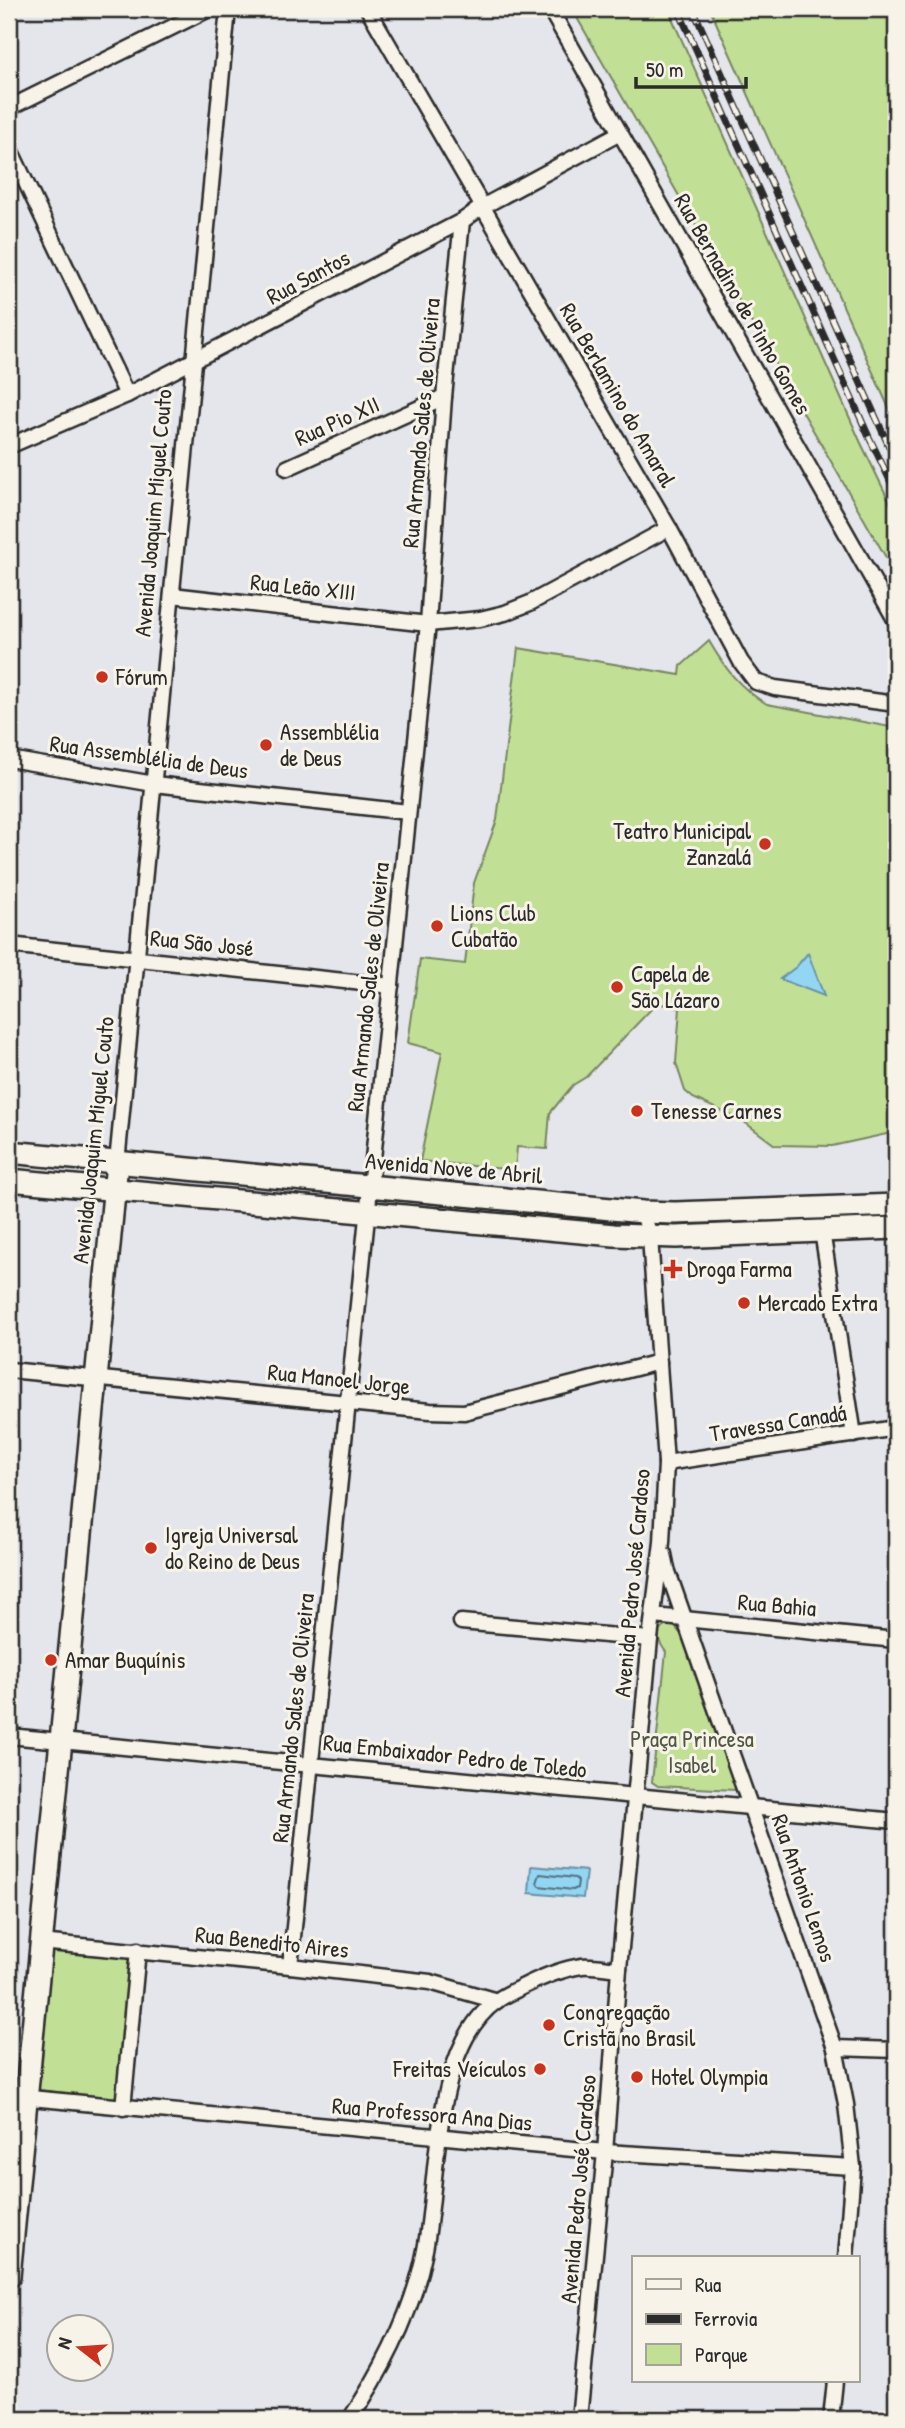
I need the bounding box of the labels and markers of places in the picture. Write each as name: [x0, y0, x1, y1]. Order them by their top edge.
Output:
place label: Fórum: [115, 661, 168, 692]
marker: Fórum: [94, 669, 110, 685]
place label: Assemblélia de Deus: [280, 716, 379, 773]
marker: Assemblélia de Deus: [258, 737, 274, 753]
place label: Teatro Municipal Zanzalá: [613, 815, 752, 872]
marker: Teatro Municipal Zanzalá: [757, 836, 773, 852]
place label: Lions Club Cubatão: [451, 897, 536, 954]
marker: Lions Club Cubatão: [429, 918, 445, 934]
place label: Capela de São Lázaro: [631, 958, 720, 1015]
marker: Capela de São Lázaro: [609, 979, 625, 995]
place label: Tenesse Carnes: [651, 1095, 782, 1126]
marker: Tenesse Carnes: [629, 1103, 645, 1119]
place label: Droga Farma: [687, 1253, 792, 1284]
marker: Droga Farma: [665, 1261, 681, 1277]
place label: Mercado Extra: [758, 1287, 877, 1318]
marker: Mercado Extra: [736, 1295, 752, 1311]
place label: Igreja Universal do Reino de Deus: [165, 1519, 300, 1576]
marker: Igreja Universal do Reino de Deus: [143, 1540, 159, 1556]
place label: Amar Buquínis: [65, 1644, 185, 1675]
marker: Amar Buquínis: [43, 1652, 59, 1668]
place label: Congregação Cristã no Brasil: [563, 1996, 696, 2053]
marker: Congregação Cristã no Brasil: [541, 2017, 557, 2033]
place label: Freitas Veículos: [393, 2053, 526, 2084]
marker: Freitas Veículos: [532, 2061, 548, 2077]
place label: Hotel Olympia: [651, 2061, 768, 2092]
marker: Hotel Olympia: [629, 2069, 645, 2085]

